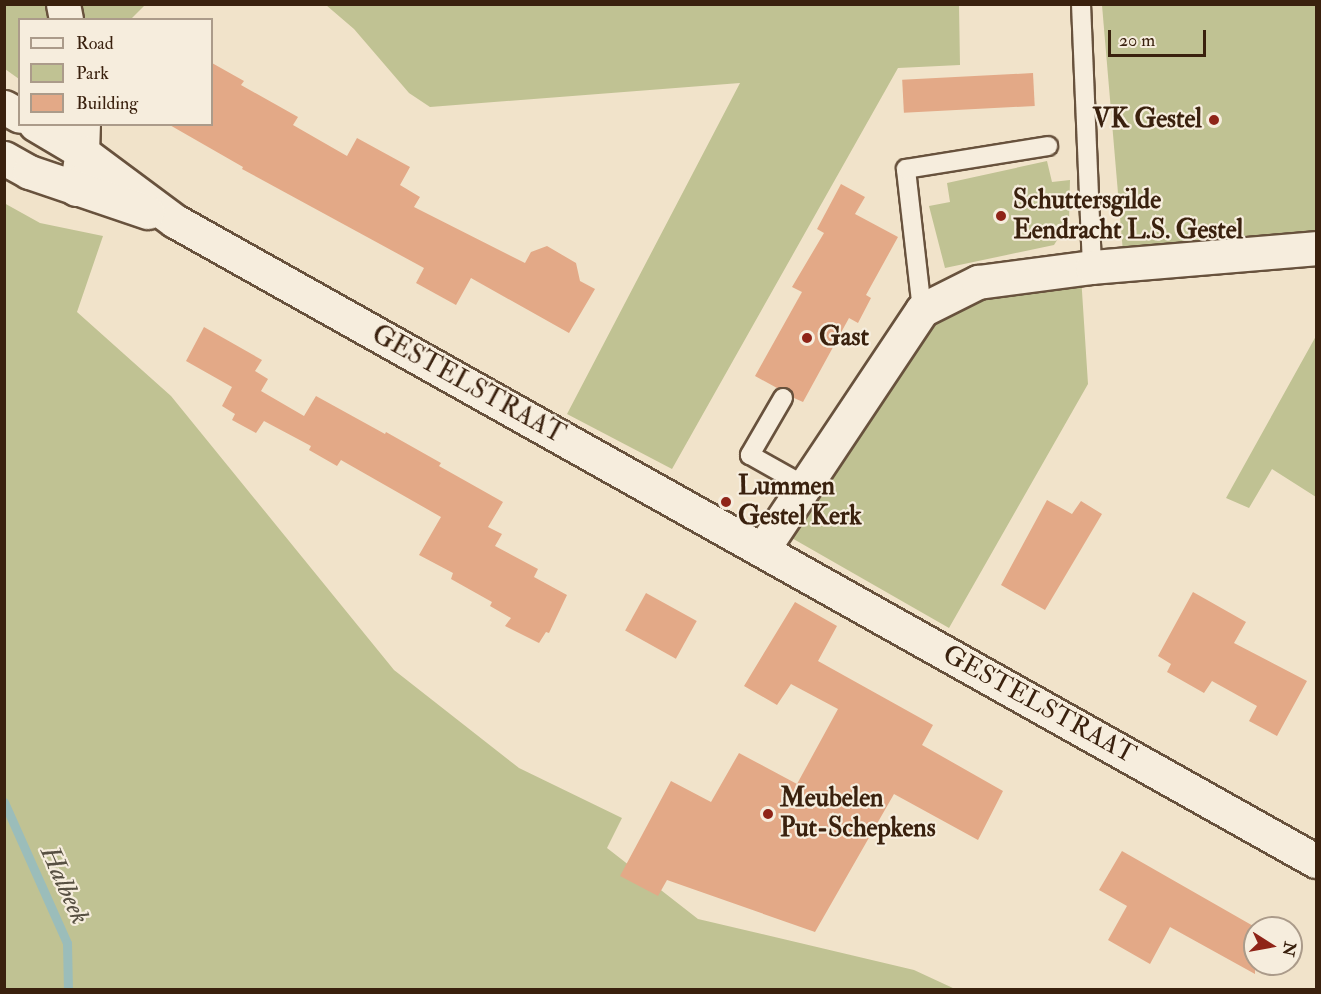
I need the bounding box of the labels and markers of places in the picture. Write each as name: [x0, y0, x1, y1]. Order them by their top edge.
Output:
place label: VK Gestel: [1092, 104, 1202, 136]
marker: VK Gestel: [1207, 113, 1221, 127]
place label: Schuttersgilde Eendracht L.S. Gestel: [1013, 185, 1243, 246]
marker: Schuttersgilde Eendracht L.S. Gestel: [994, 209, 1008, 223]
place label: Gast: [819, 322, 869, 354]
marker: Gast: [800, 331, 814, 345]
place label: Lummen Gestel Kerk: [738, 471, 862, 532]
marker: Lummen Gestel Kerk: [719, 495, 733, 509]
place label: Meubelen Put-Schepkens: [780, 783, 936, 844]
marker: Meubelen Put-Schepkens: [761, 807, 775, 821]

